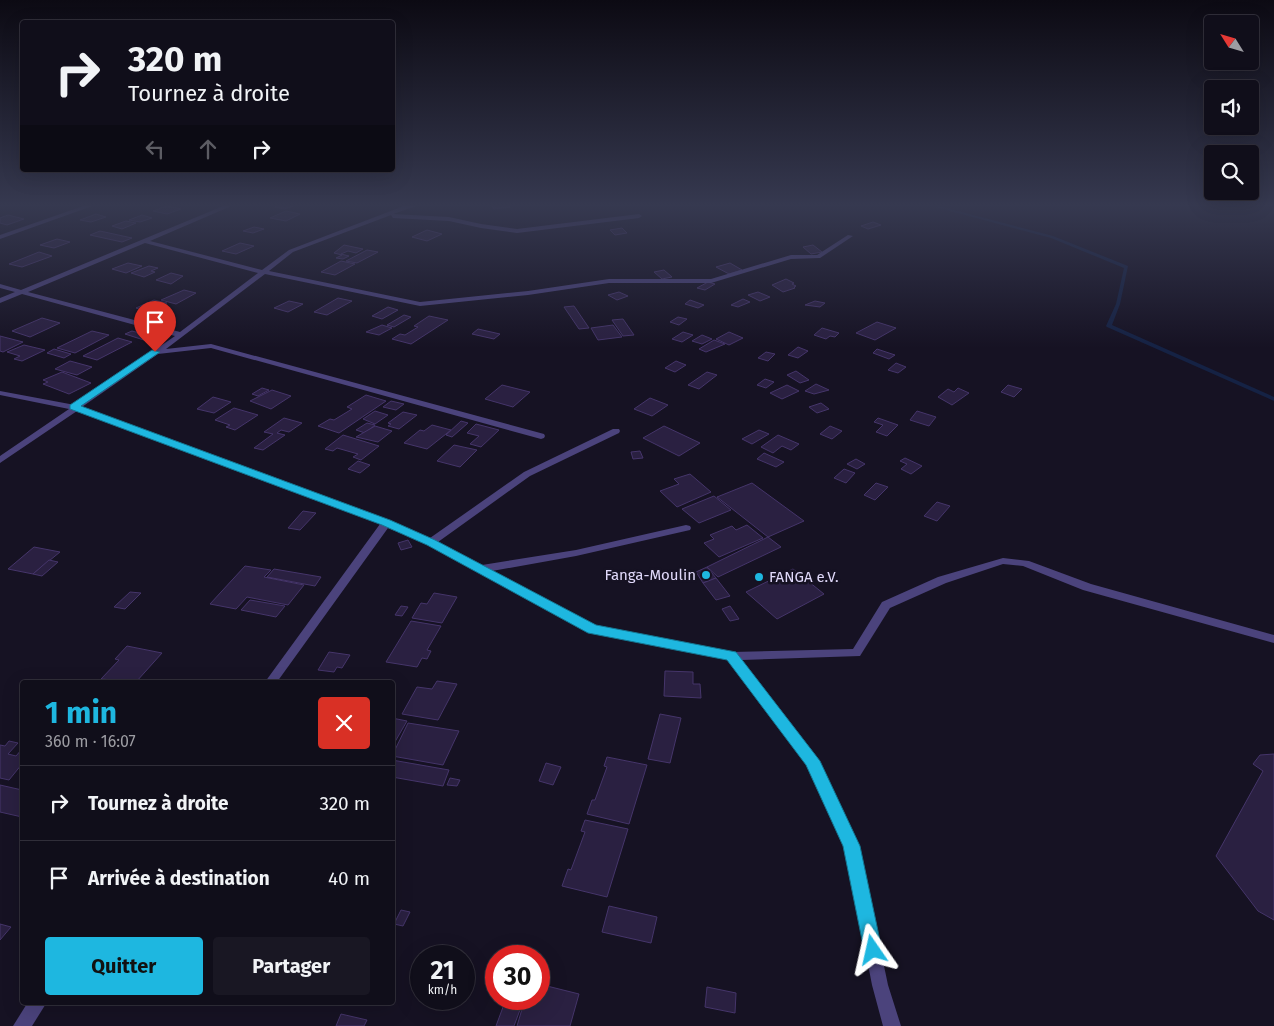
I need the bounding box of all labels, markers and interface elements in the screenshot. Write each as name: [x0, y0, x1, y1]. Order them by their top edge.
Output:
north arrow: [1204, 15, 1259, 70]
map controls: [1204, 15, 1259, 200]
text: 320 m: [128, 38, 222, 80]
icon: right: [45, 40, 110, 105]
text: Tournez à droite: [128, 80, 290, 107]
button: sound: [1204, 80, 1259, 135]
icon: left: [141, 135, 169, 163]
icon: ahead: [194, 135, 222, 163]
icon: right: [247, 135, 275, 163]
button: search: [1204, 145, 1259, 200]
pin: [134, 301, 176, 352]
icon: arrive: [141, 308, 169, 336]
place label: Fanga-Moulin: [604, 566, 696, 584]
place label: FANGA e.V.: [769, 568, 839, 586]
marker: Fanga-Moulin: [700, 569, 712, 581]
marker: FANGA e.V.: [753, 571, 765, 583]
text: 1 min: [45, 695, 117, 731]
button: close: [318, 697, 370, 749]
text: 360 m · 16:07: [45, 732, 136, 751]
icon: right: [45, 789, 73, 817]
text: Tournez à droite: [88, 792, 229, 815]
text: 320 m: [319, 792, 370, 815]
icon: arrive: [45, 864, 73, 892]
text: Arrivée à destination: [88, 867, 270, 890]
text: 40 m: [328, 867, 370, 890]
position arrow: [846, 923, 898, 975]
button: Quitter: [45, 937, 203, 995]
button: Partager: [213, 937, 370, 995]
speed limit sign: 30: [485, 945, 550, 1010]
text: 21: [431, 956, 454, 986]
text: km/h: [428, 983, 457, 997]

